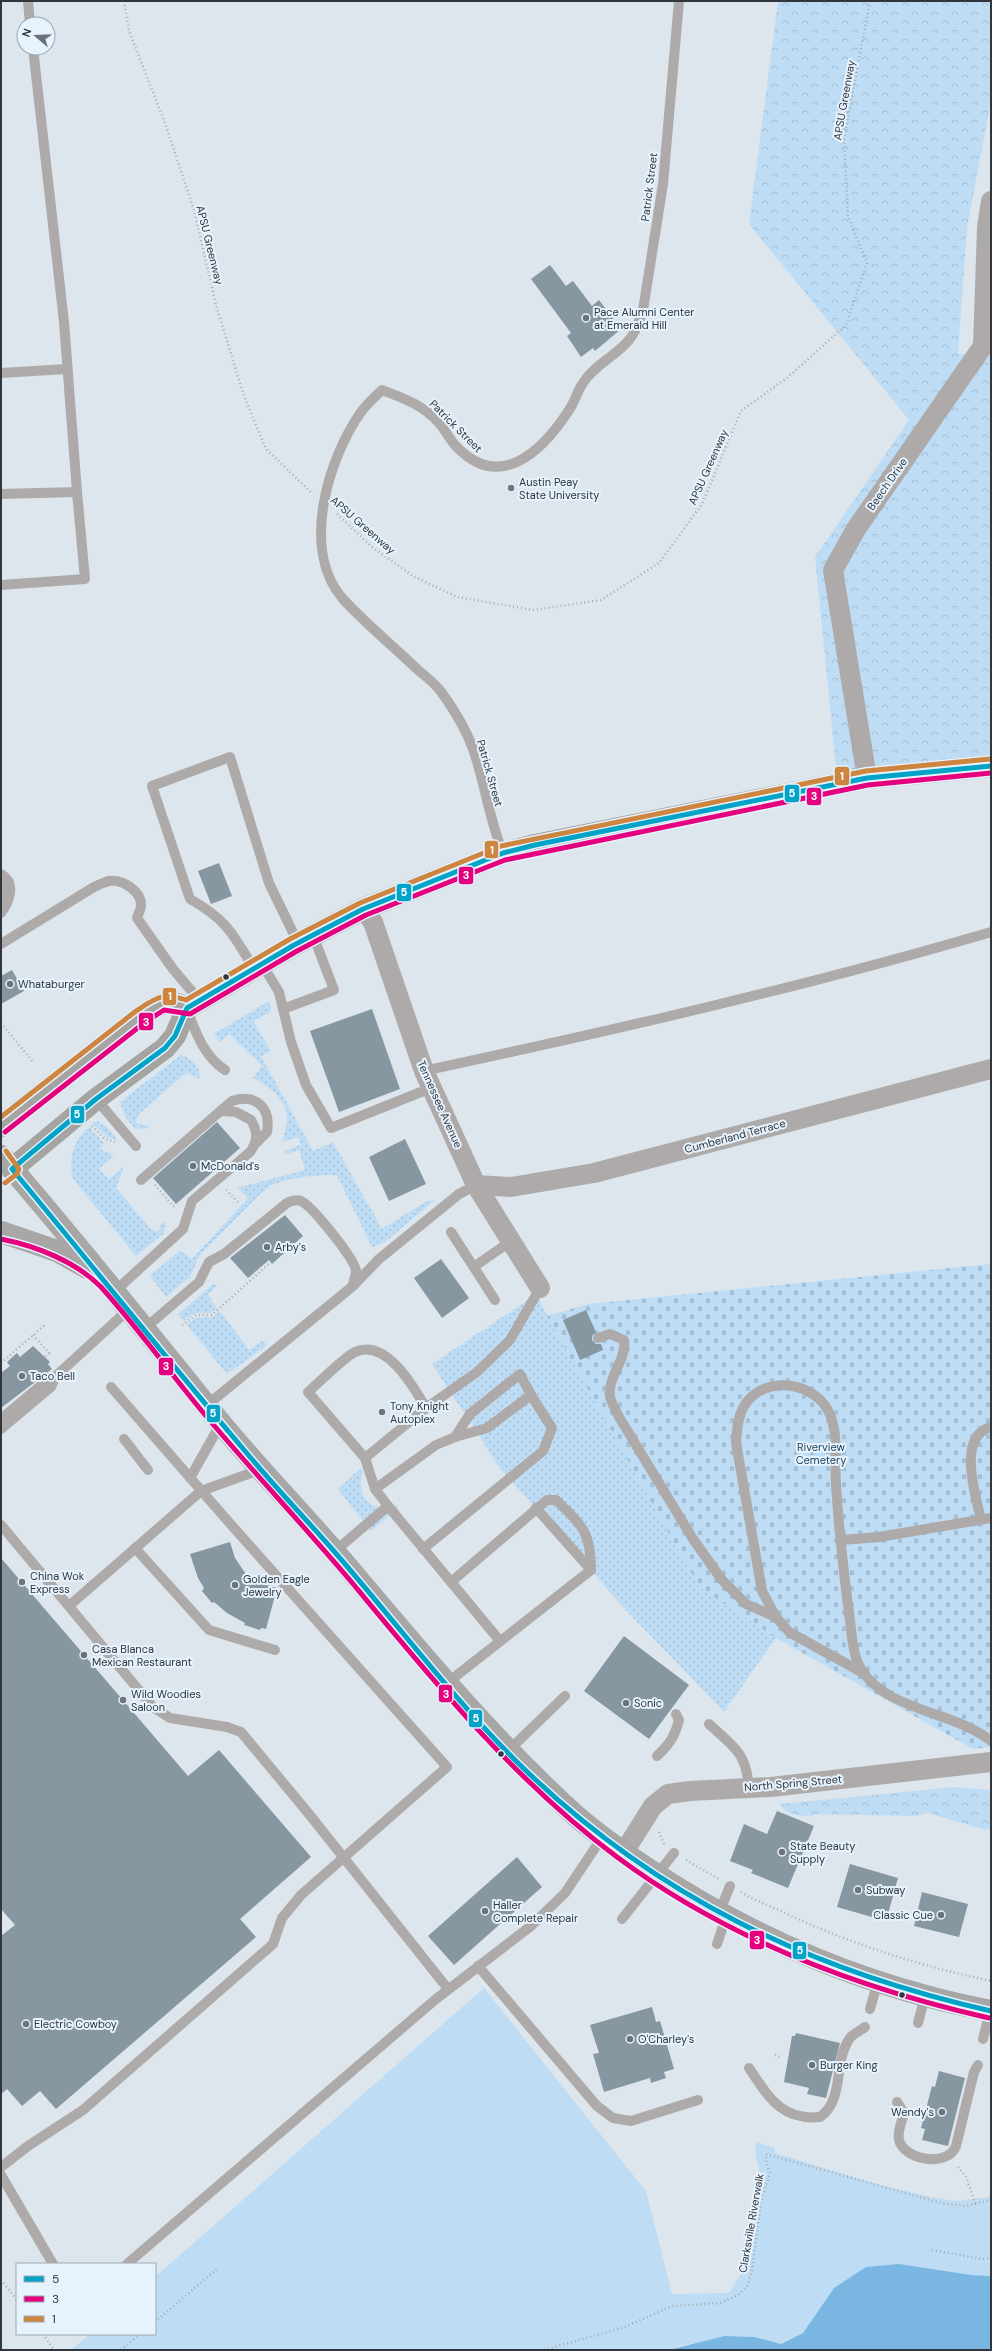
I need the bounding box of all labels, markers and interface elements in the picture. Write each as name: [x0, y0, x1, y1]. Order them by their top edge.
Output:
north arrow: [16, 16, 56, 56]
text: N: [19, 27, 34, 39]
street label: APSU Greenway: [830, 59, 858, 141]
street label: Patrick Street: [638, 152, 660, 222]
street label: APSU Greenway: [193, 204, 227, 286]
place label: Pace Alumni Center at Emerald Hill: [594, 305, 694, 332]
marker: Pace Alumni Center at Emerald Hill: [581, 313, 591, 323]
street label: Patrick Street: [427, 397, 485, 455]
street label: APSU Greenway: [685, 427, 731, 507]
street label: Beech Drive: [864, 455, 910, 513]
place label: Austin Peay State University: [519, 475, 599, 502]
marker: Austin Peay State University: [506, 483, 516, 493]
street label: APSU Greenway: [328, 493, 398, 557]
street label: Patrick Street: [474, 738, 506, 808]
line badge: 1: [834, 766, 850, 786]
text: 1: [840, 769, 844, 783]
line badge: 5: [784, 784, 800, 803]
text: 5: [789, 786, 796, 800]
line badge: 3: [806, 787, 822, 806]
text: 3: [811, 789, 817, 803]
line badge: 1: [484, 840, 499, 859]
text: 1: [490, 843, 494, 857]
line badge: 3: [458, 866, 474, 885]
text: 3: [463, 868, 469, 882]
line badge: 5: [396, 883, 412, 902]
text: 5: [401, 885, 408, 899]
unlabelled marker: [221, 972, 231, 982]
place label: Whataburger: [18, 977, 84, 991]
marker: Whataburger: [5, 979, 15, 989]
line badge: 1: [162, 987, 177, 1006]
text: 1: [168, 989, 172, 1003]
line badge: 3: [138, 1012, 154, 1031]
text: 3: [143, 1015, 149, 1029]
street label: Tennessee Avenue: [414, 1058, 466, 1150]
line badge: 5: [70, 1105, 85, 1124]
text: 5: [74, 1107, 81, 1121]
street label: Cumberland Terrace: [683, 1116, 787, 1156]
place label: McDonald's: [201, 1159, 260, 1173]
marker: McDonald's: [188, 1161, 198, 1171]
place label: Arby's: [275, 1240, 306, 1254]
marker: Arby's: [262, 1242, 272, 1252]
line badge: 3: [158, 1357, 174, 1376]
text: 3: [163, 1359, 169, 1373]
place label: Taco Bell: [30, 1369, 75, 1383]
marker: Taco Bell: [17, 1371, 27, 1381]
place label: Tony Knight Autoplex: [390, 1399, 449, 1426]
line badge: 5: [206, 1404, 221, 1423]
text: 5: [210, 1406, 217, 1420]
marker: Tony Knight Autoplex: [377, 1407, 387, 1417]
park label: Riverview Cemetery: [796, 1440, 846, 1467]
place label: China Wok Express: [30, 1569, 85, 1596]
place label: Golden Eagle Jewelry: [243, 1572, 310, 1599]
marker: China Wok Express: [17, 1577, 27, 1587]
marker: Golden Eagle Jewelry: [230, 1580, 240, 1590]
place label: Casa Blanca Mexican Restaurant: [92, 1642, 192, 1669]
marker: Casa Blanca Mexican Restaurant: [79, 1650, 89, 1660]
line badge: 3: [438, 1684, 453, 1703]
place label: Wild Woodies Saloon: [131, 1687, 201, 1714]
text: 3: [443, 1687, 449, 1701]
marker: Wild Woodies Saloon: [118, 1695, 128, 1705]
place label: Sonic: [634, 1696, 662, 1710]
marker: Sonic: [621, 1698, 631, 1708]
line badge: 5: [468, 1709, 483, 1728]
text: 5: [473, 1711, 480, 1725]
unlabelled marker: [496, 1749, 506, 1759]
street label: North Spring Street: [743, 1772, 843, 1794]
place label: State Beauty Supply: [790, 1839, 855, 1866]
marker: State Beauty Supply: [777, 1847, 787, 1857]
place label: Subway: [866, 1883, 906, 1897]
marker: Subway: [853, 1885, 863, 1895]
place label: Haller Complete Repair: [493, 1898, 578, 1925]
marker: Haller Complete Repair: [480, 1906, 490, 1916]
place label: Classic Cue: [873, 1908, 933, 1922]
marker: Classic Cue: [936, 1910, 946, 1920]
line badge: 3: [749, 1930, 765, 1950]
text: 3: [754, 1933, 760, 1947]
line badge: 5: [792, 1941, 807, 1960]
text: 5: [797, 1943, 804, 1957]
unlabelled marker: [897, 1990, 907, 2000]
place label: Electric Cowboy: [34, 2017, 117, 2031]
marker: Electric Cowboy: [21, 2019, 31, 2029]
place label: O'Charley's: [638, 2032, 694, 2046]
marker: O'Charley's: [625, 2034, 635, 2044]
place label: Burger King: [820, 2058, 878, 2072]
marker: Burger King: [807, 2060, 817, 2070]
place label: Wendy's: [891, 2105, 934, 2119]
marker: Wendy's: [937, 2107, 947, 2117]
street label: Clarksville Riverwalk: [735, 2172, 767, 2274]
legend: [16, 2263, 156, 2335]
text: 5: [52, 2271, 59, 2287]
text: 3: [52, 2291, 59, 2307]
text: 1: [52, 2311, 56, 2327]

